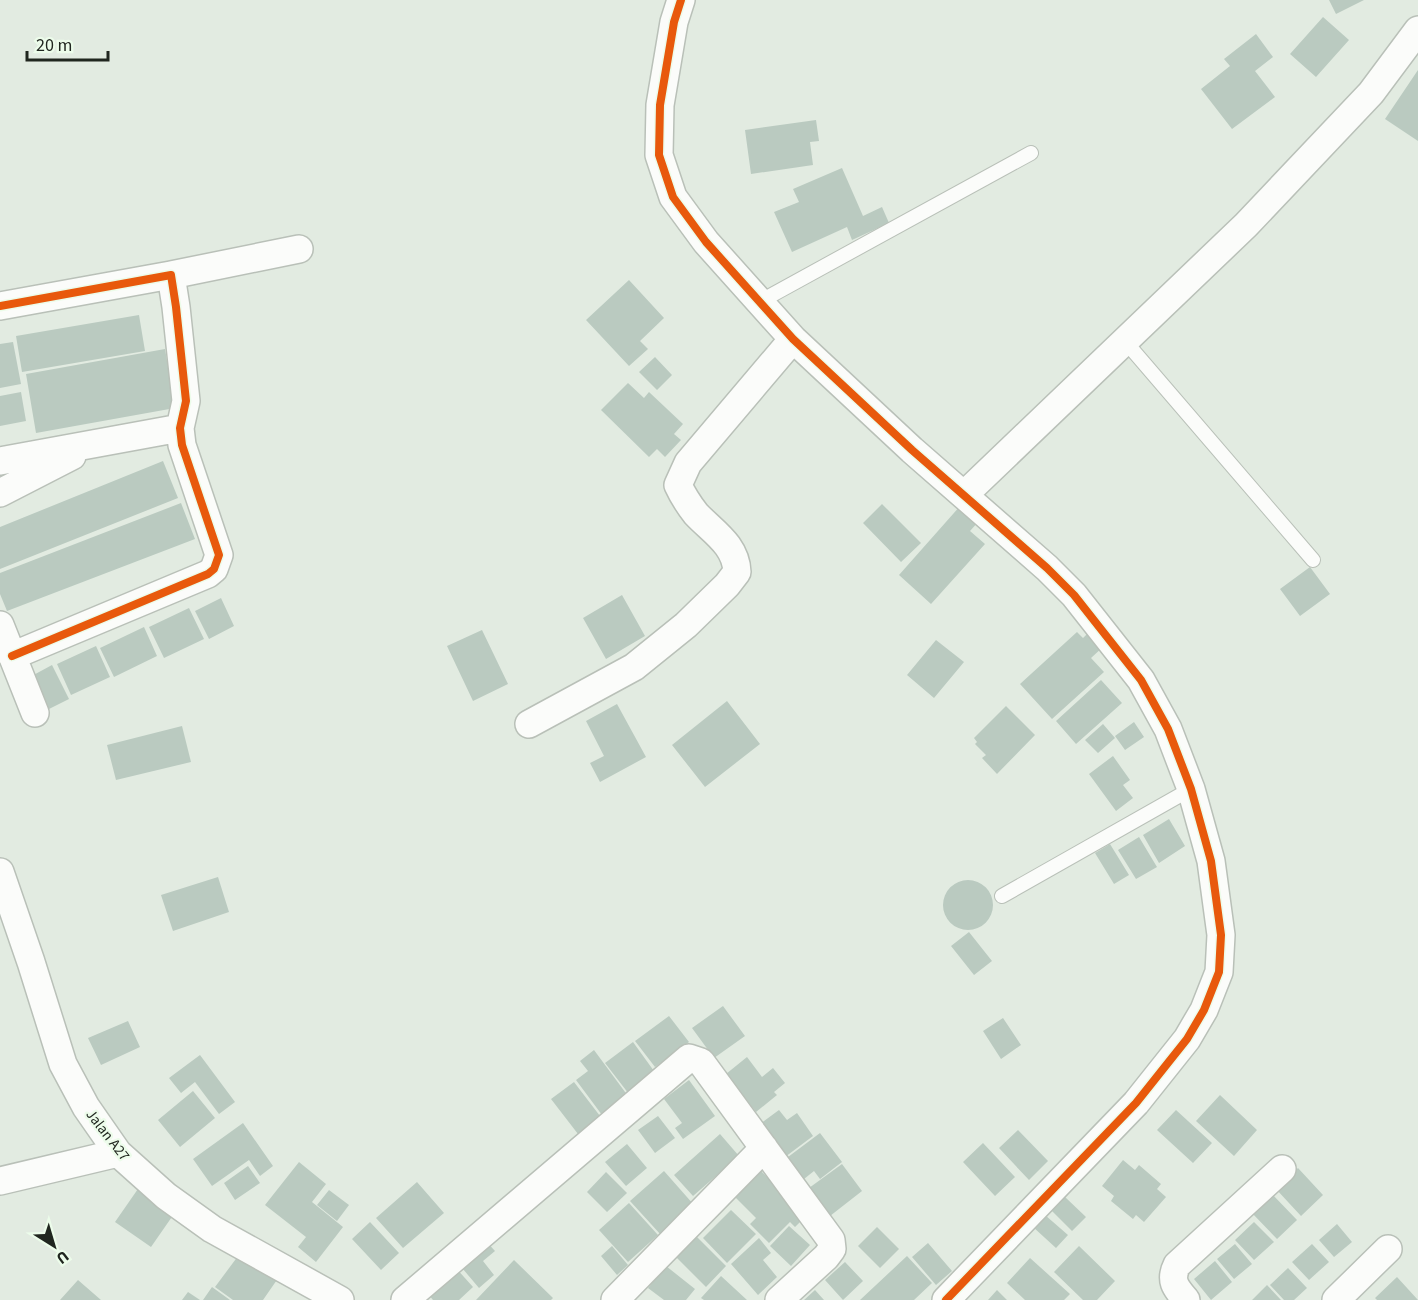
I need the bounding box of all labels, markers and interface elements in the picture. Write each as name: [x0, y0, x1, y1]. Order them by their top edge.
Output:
scale bar: [27, 24, 108, 62]
text: 20 m: [36, 33, 72, 58]
street label: Jalan A27: [81, 1105, 134, 1166]
north arrow: [24, 1216, 84, 1276]
text: U: [52, 1245, 73, 1269]

